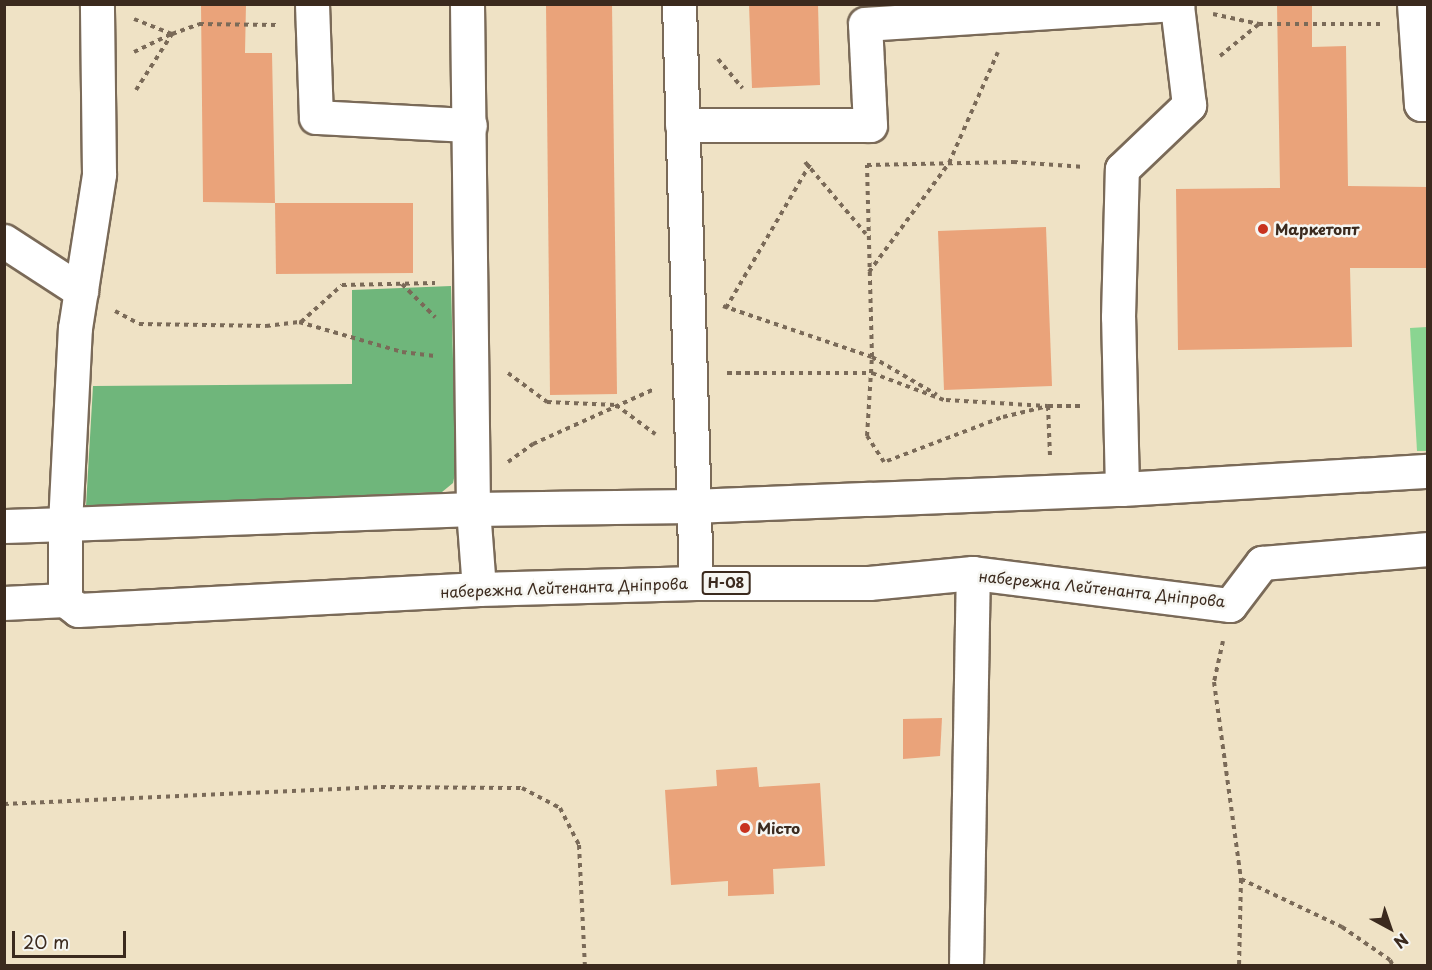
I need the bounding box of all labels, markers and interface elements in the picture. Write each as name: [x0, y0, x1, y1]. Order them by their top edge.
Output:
place label: Маркетопт: [1275, 220, 1359, 238]
marker: Маркетопт: [1256, 222, 1270, 236]
street label: набережна Лейтенанта Дніпрова: [977, 566, 1227, 610]
road number: Н-08: [700, 572, 752, 594]
street label: набережна Лейтенанта Дніпрова: [439, 574, 689, 600]
place label: Місто: [757, 819, 800, 837]
marker: Місто: [738, 821, 752, 835]
north arrow: [1360, 898, 1420, 958]
scale bar: [15, 919, 129, 957]
text: 20 m: [23, 928, 69, 955]
text: N: [1389, 929, 1414, 955]

